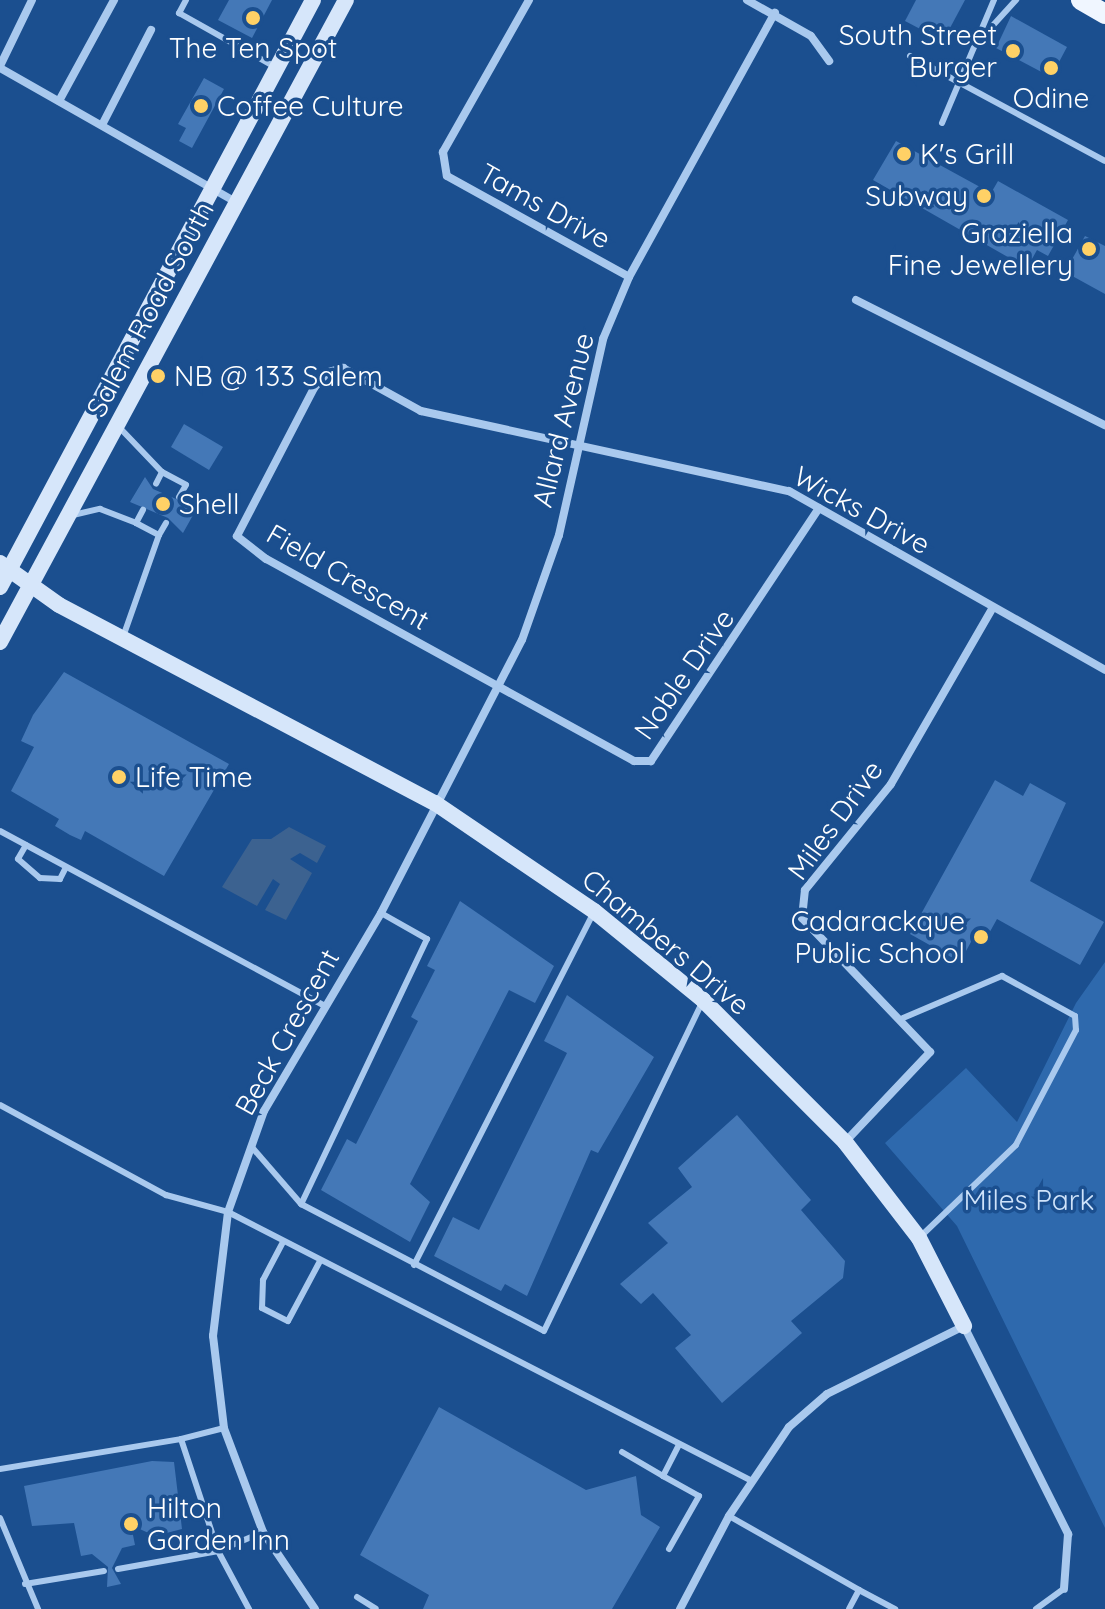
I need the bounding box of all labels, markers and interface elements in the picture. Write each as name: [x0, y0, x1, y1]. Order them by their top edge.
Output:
marker: The Ten Spot: [244, 9, 262, 27]
place label: South Street Burger: [839, 18, 997, 84]
place label: The Ten Spot: [169, 31, 337, 65]
marker: South Street Burger: [1004, 42, 1022, 60]
marker: Odine: [1042, 59, 1060, 77]
place label: Odine: [1013, 81, 1089, 115]
place label: Coffee Culture: [217, 89, 404, 123]
marker: Coffee Culture: [192, 97, 210, 115]
place label: K's Grill: [920, 137, 1014, 171]
marker: K's Grill: [895, 145, 913, 163]
street label: Tams Drive: [474, 156, 616, 256]
place label: Subway: [865, 179, 968, 213]
marker: Subway: [975, 187, 993, 205]
street label: Salem Road South: [79, 196, 221, 422]
place label: Graziella Fine Jewellery: [888, 216, 1073, 282]
marker: Graziella Fine Jewellery: [1080, 240, 1098, 258]
street label: Allard Avenue: [525, 329, 601, 511]
place label: NB @ 133 Salem: [174, 359, 383, 393]
marker: NB @ 133 Salem: [149, 367, 167, 385]
street label: Wicks Drive: [788, 459, 936, 561]
place label: Shell: [179, 487, 239, 521]
marker: Shell: [154, 495, 172, 513]
street label: Field Crescent: [261, 517, 435, 637]
street label: Noble Drive: [627, 602, 741, 746]
street label: Miles Drive: [780, 754, 890, 886]
place label: Life Time: [135, 760, 253, 794]
marker: Life Time: [110, 768, 128, 786]
street label: Chambers Drive: [575, 862, 757, 1022]
place label: Cadarackque Public School: [791, 904, 965, 970]
marker: Cadarackque Public School: [972, 928, 990, 946]
street label: Beck Crescent: [228, 943, 346, 1121]
park label: Miles Park: [963, 1183, 1095, 1217]
place label: Hilton Garden Inn: [147, 1491, 290, 1557]
marker: Hilton Garden Inn: [122, 1515, 140, 1533]

